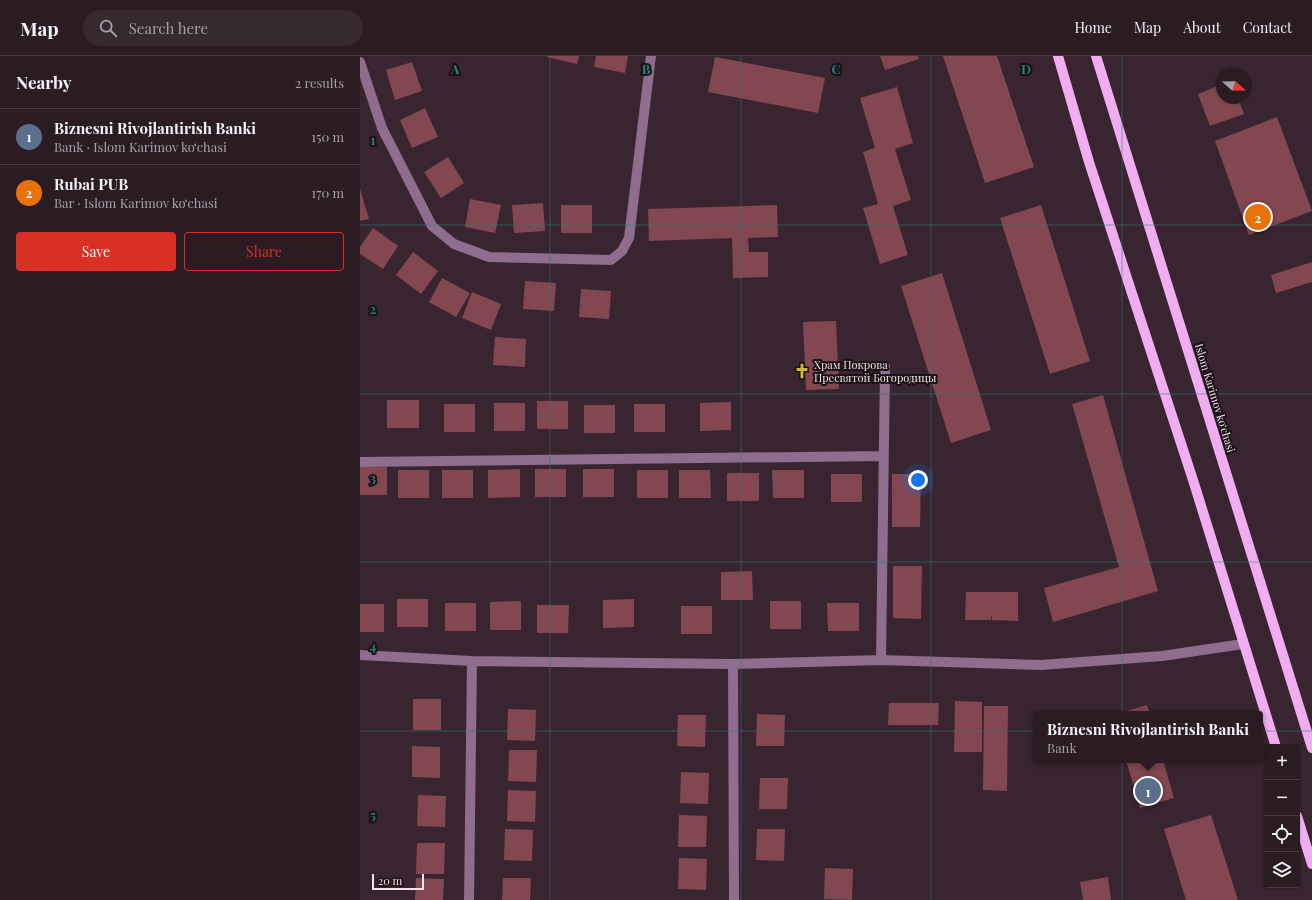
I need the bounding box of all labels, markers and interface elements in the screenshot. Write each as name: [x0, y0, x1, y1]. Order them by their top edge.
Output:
search box: [83, 10, 363, 46]
text: Map: [20, 15, 59, 41]
icon: search: [97, 17, 119, 39]
text: Search here: [129, 18, 208, 38]
text: Home: [1074, 18, 1112, 37]
text: Map: [1134, 18, 1161, 37]
text: About: [1183, 18, 1221, 37]
text: Contact: [1243, 18, 1292, 37]
text: A: [450, 60, 460, 77]
text: B: [642, 60, 651, 77]
text: C: [831, 60, 841, 77]
text: D: [1021, 60, 1031, 77]
north arrow: [1216, 68, 1252, 104]
text: Nearby: [16, 71, 71, 93]
text: 2 results: [295, 74, 344, 91]
text: Biznesni Rivojlantirish Banki: [54, 118, 256, 138]
text: 1: [27, 128, 31, 145]
text: 150 m: [311, 128, 344, 145]
text: 1: [371, 131, 376, 148]
text: Bank · Islom Karimov ko‘chasi: [54, 138, 227, 155]
text: Rubai PUB: [54, 174, 128, 194]
text: 2: [26, 184, 32, 201]
text: 170 m: [311, 184, 344, 201]
text: Bar · Islom Karimov ko‘chasi: [54, 194, 218, 211]
pin: 2: [1245, 202, 1271, 232]
button: Save: [16, 232, 176, 271]
button: Share: [184, 232, 344, 271]
text: 2: [370, 300, 377, 317]
street label: Islom Karimov ko‘chasi: [1192, 342, 1239, 454]
place label: Храм Покрова Пресвятой Богородицы: [814, 357, 937, 385]
church icon: Храм Покрова Пресвятой Богородицы: [793, 362, 811, 380]
text: 3: [370, 469, 376, 486]
your location: [908, 470, 928, 490]
text: 4: [370, 637, 377, 654]
popup: [1033, 711, 1263, 763]
text: Biznesni Rivojlantirish Banki: [1047, 719, 1249, 739]
text: Bank: [1047, 739, 1077, 756]
map controls: [1264, 744, 1300, 888]
button: +: [1264, 744, 1300, 780]
pin: 1: [1135, 776, 1161, 806]
button: −: [1264, 780, 1300, 816]
text: 5: [370, 806, 376, 823]
button: locate: [1264, 816, 1300, 852]
button: layers: [1264, 852, 1300, 888]
scale bar: [372, 872, 424, 891]
text: 20 m: [378, 873, 402, 888]

